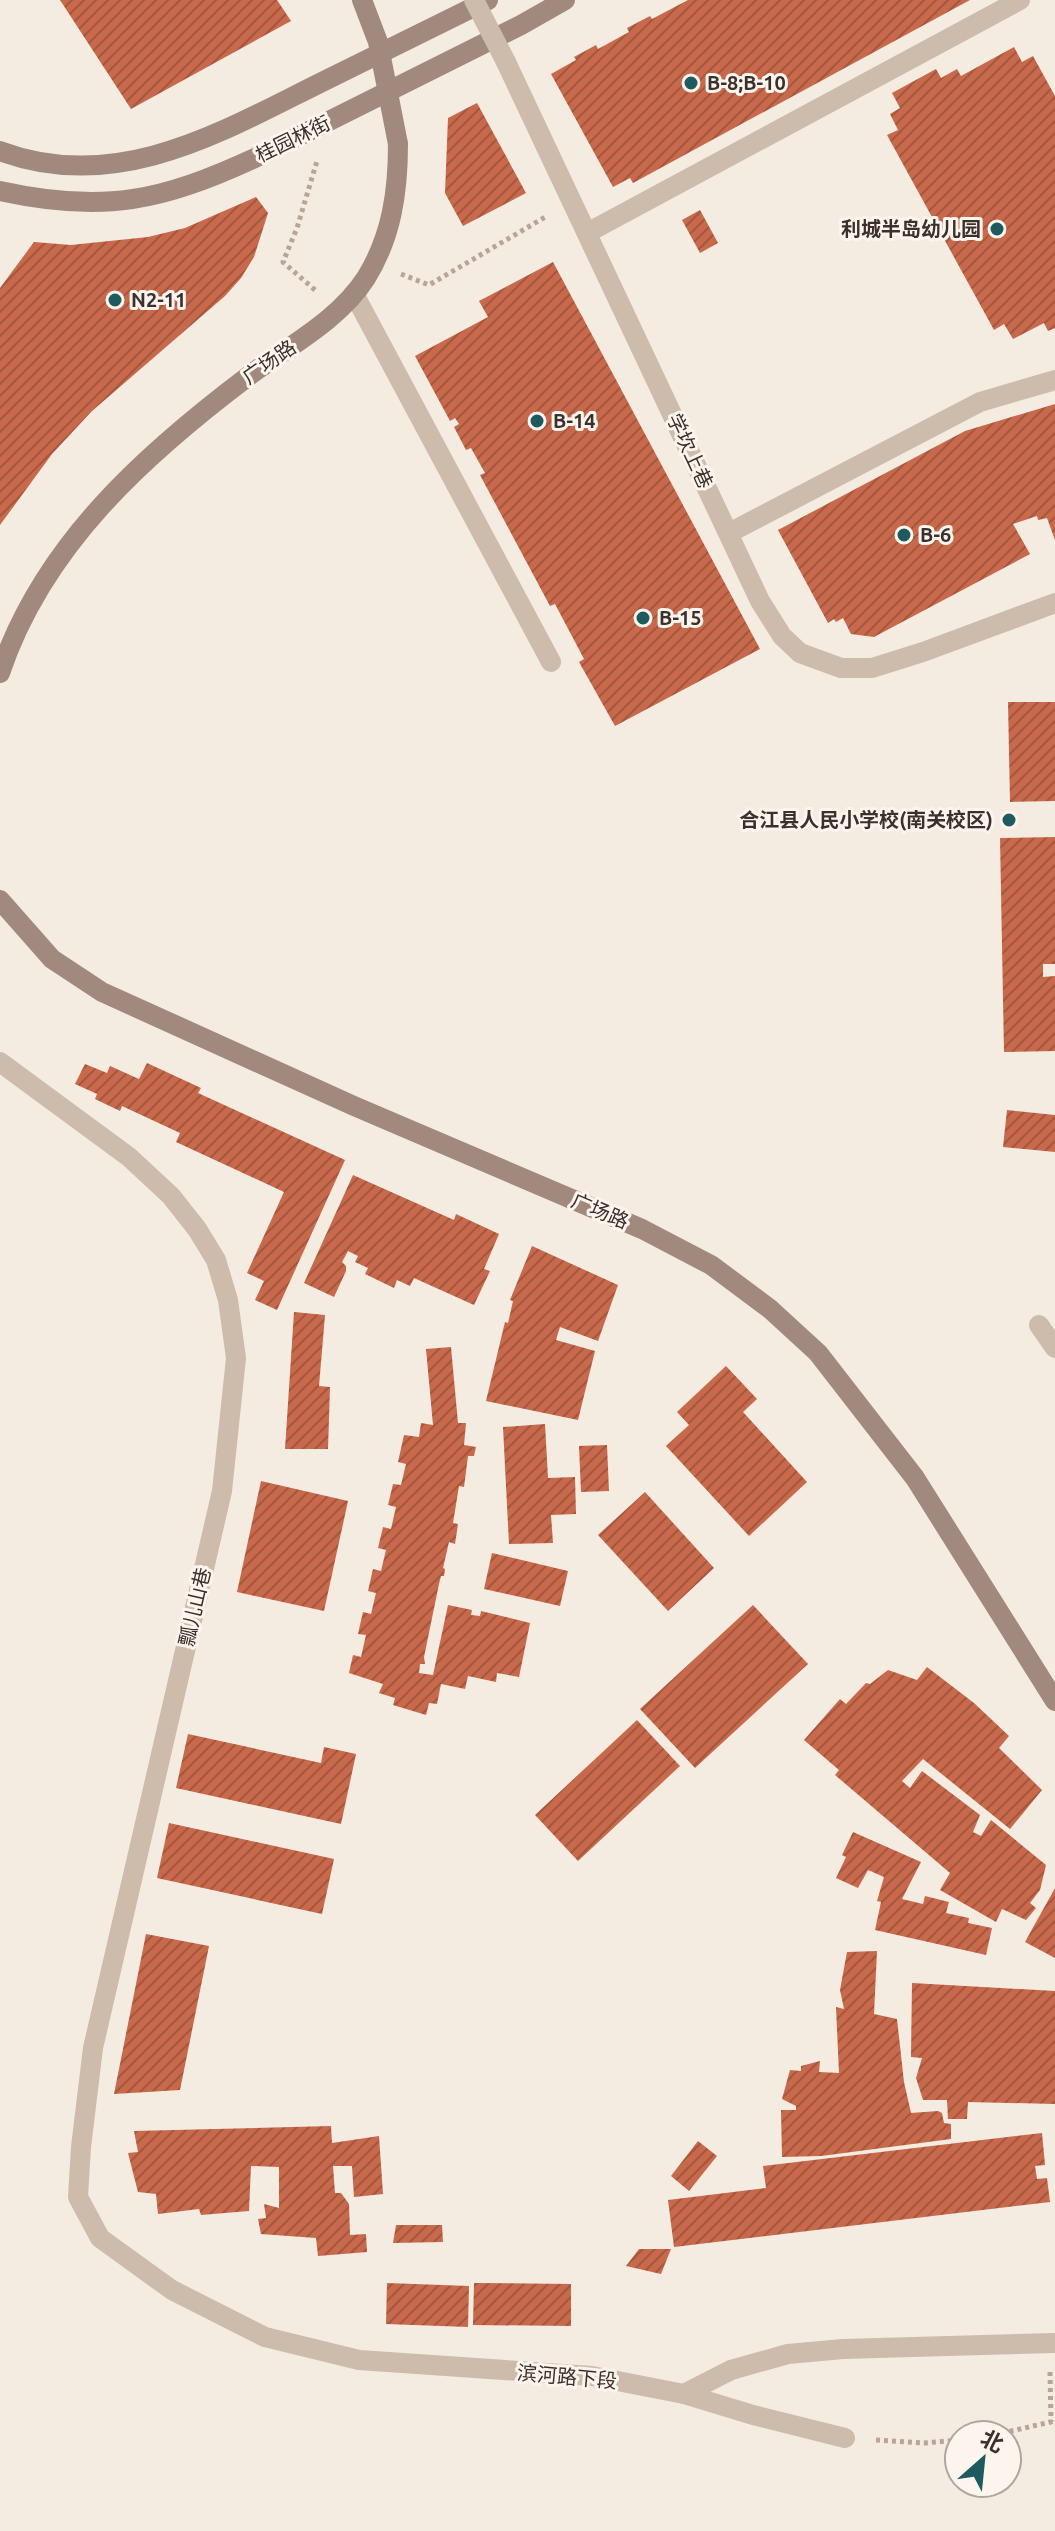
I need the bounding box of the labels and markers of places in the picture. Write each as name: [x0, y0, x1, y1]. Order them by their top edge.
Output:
place label: B-8;B-10: [707, 71, 786, 94]
marker: B-8;B-10: [682, 74, 700, 92]
place label: 利城半岛幼儿园: [841, 217, 981, 240]
marker: 利城半岛幼儿园: [988, 220, 1006, 238]
place label: N2-11: [131, 288, 186, 311]
marker: N2-11: [106, 291, 124, 309]
place label: B-14: [553, 409, 596, 432]
marker: B-14: [528, 412, 546, 430]
place label: B-6: [920, 523, 951, 546]
marker: B-6: [895, 526, 913, 544]
place label: B-15: [659, 606, 702, 629]
marker: B-15: [634, 609, 652, 627]
place label: 合江县人民小学校(南关校区): [739, 808, 993, 831]
marker: 合江县人民小学校(南关校区): [1000, 811, 1018, 829]

